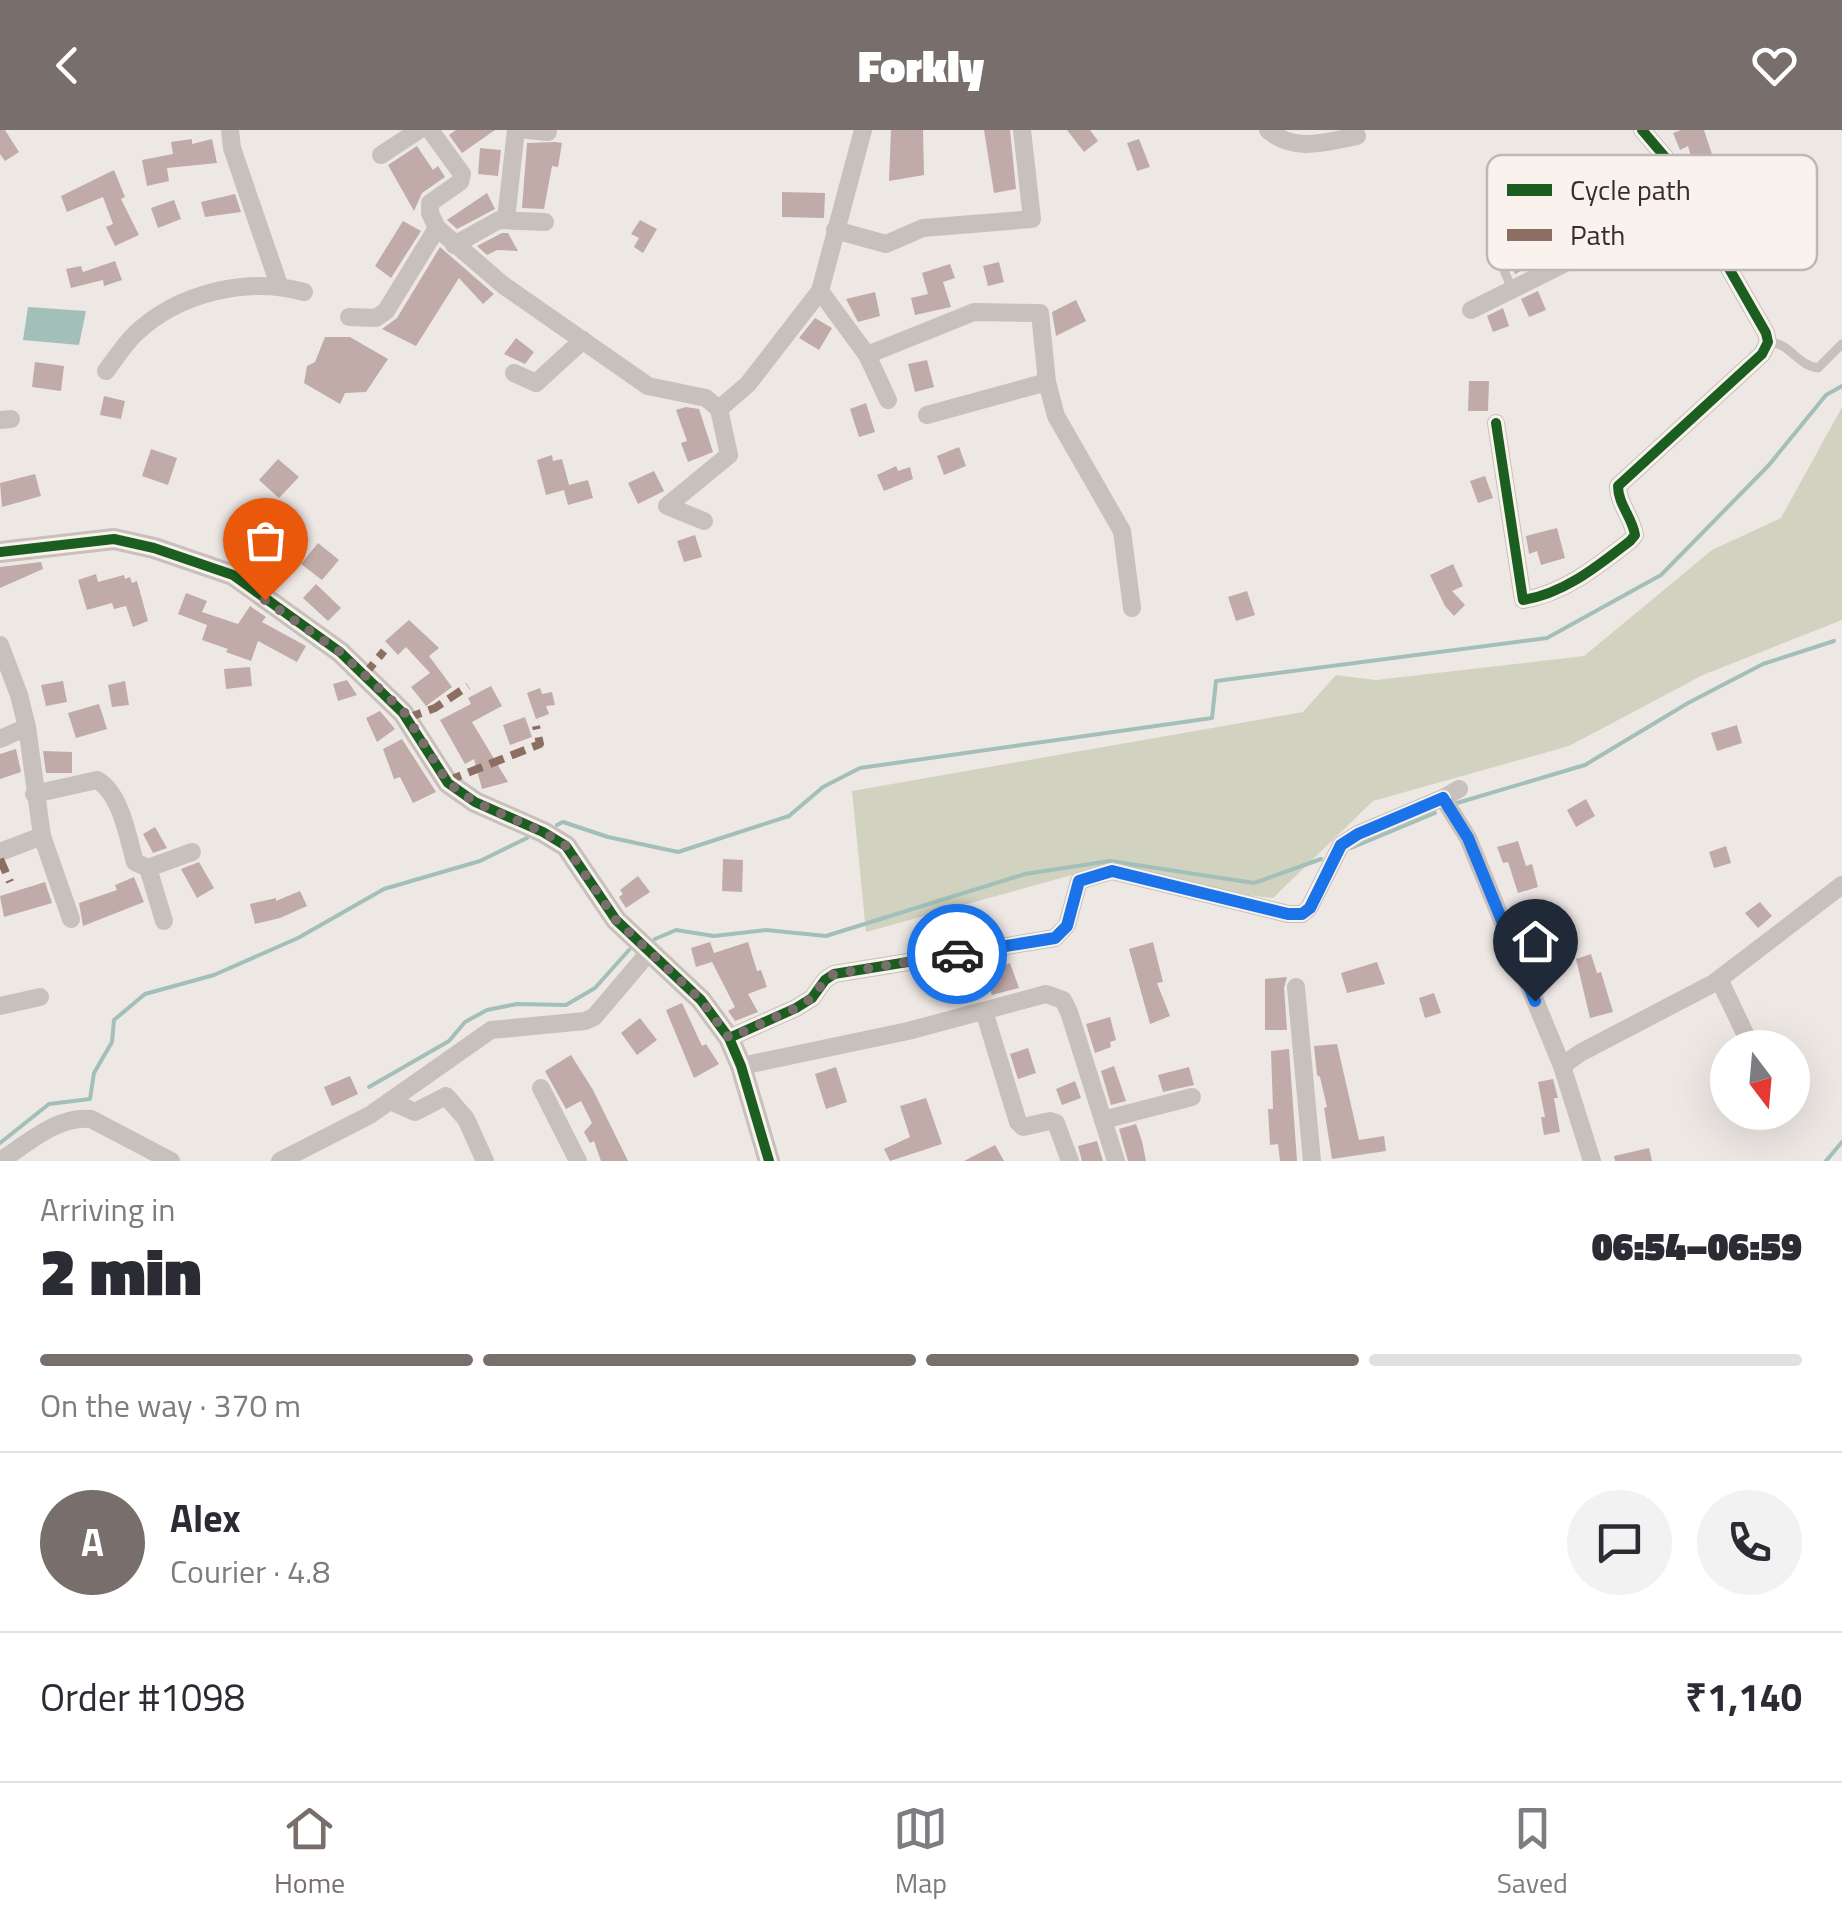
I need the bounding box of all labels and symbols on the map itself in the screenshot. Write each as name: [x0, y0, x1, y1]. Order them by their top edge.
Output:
legend: [1487, 155, 1817, 270]
text: Cycle path: [1570, 168, 1691, 211]
text: Path: [1570, 213, 1625, 256]
pin: [223, 498, 308, 601]
pin: [1493, 899, 1578, 1002]
courier: [907, 904, 1007, 1004]
north arrow: [1710, 1030, 1810, 1130]

